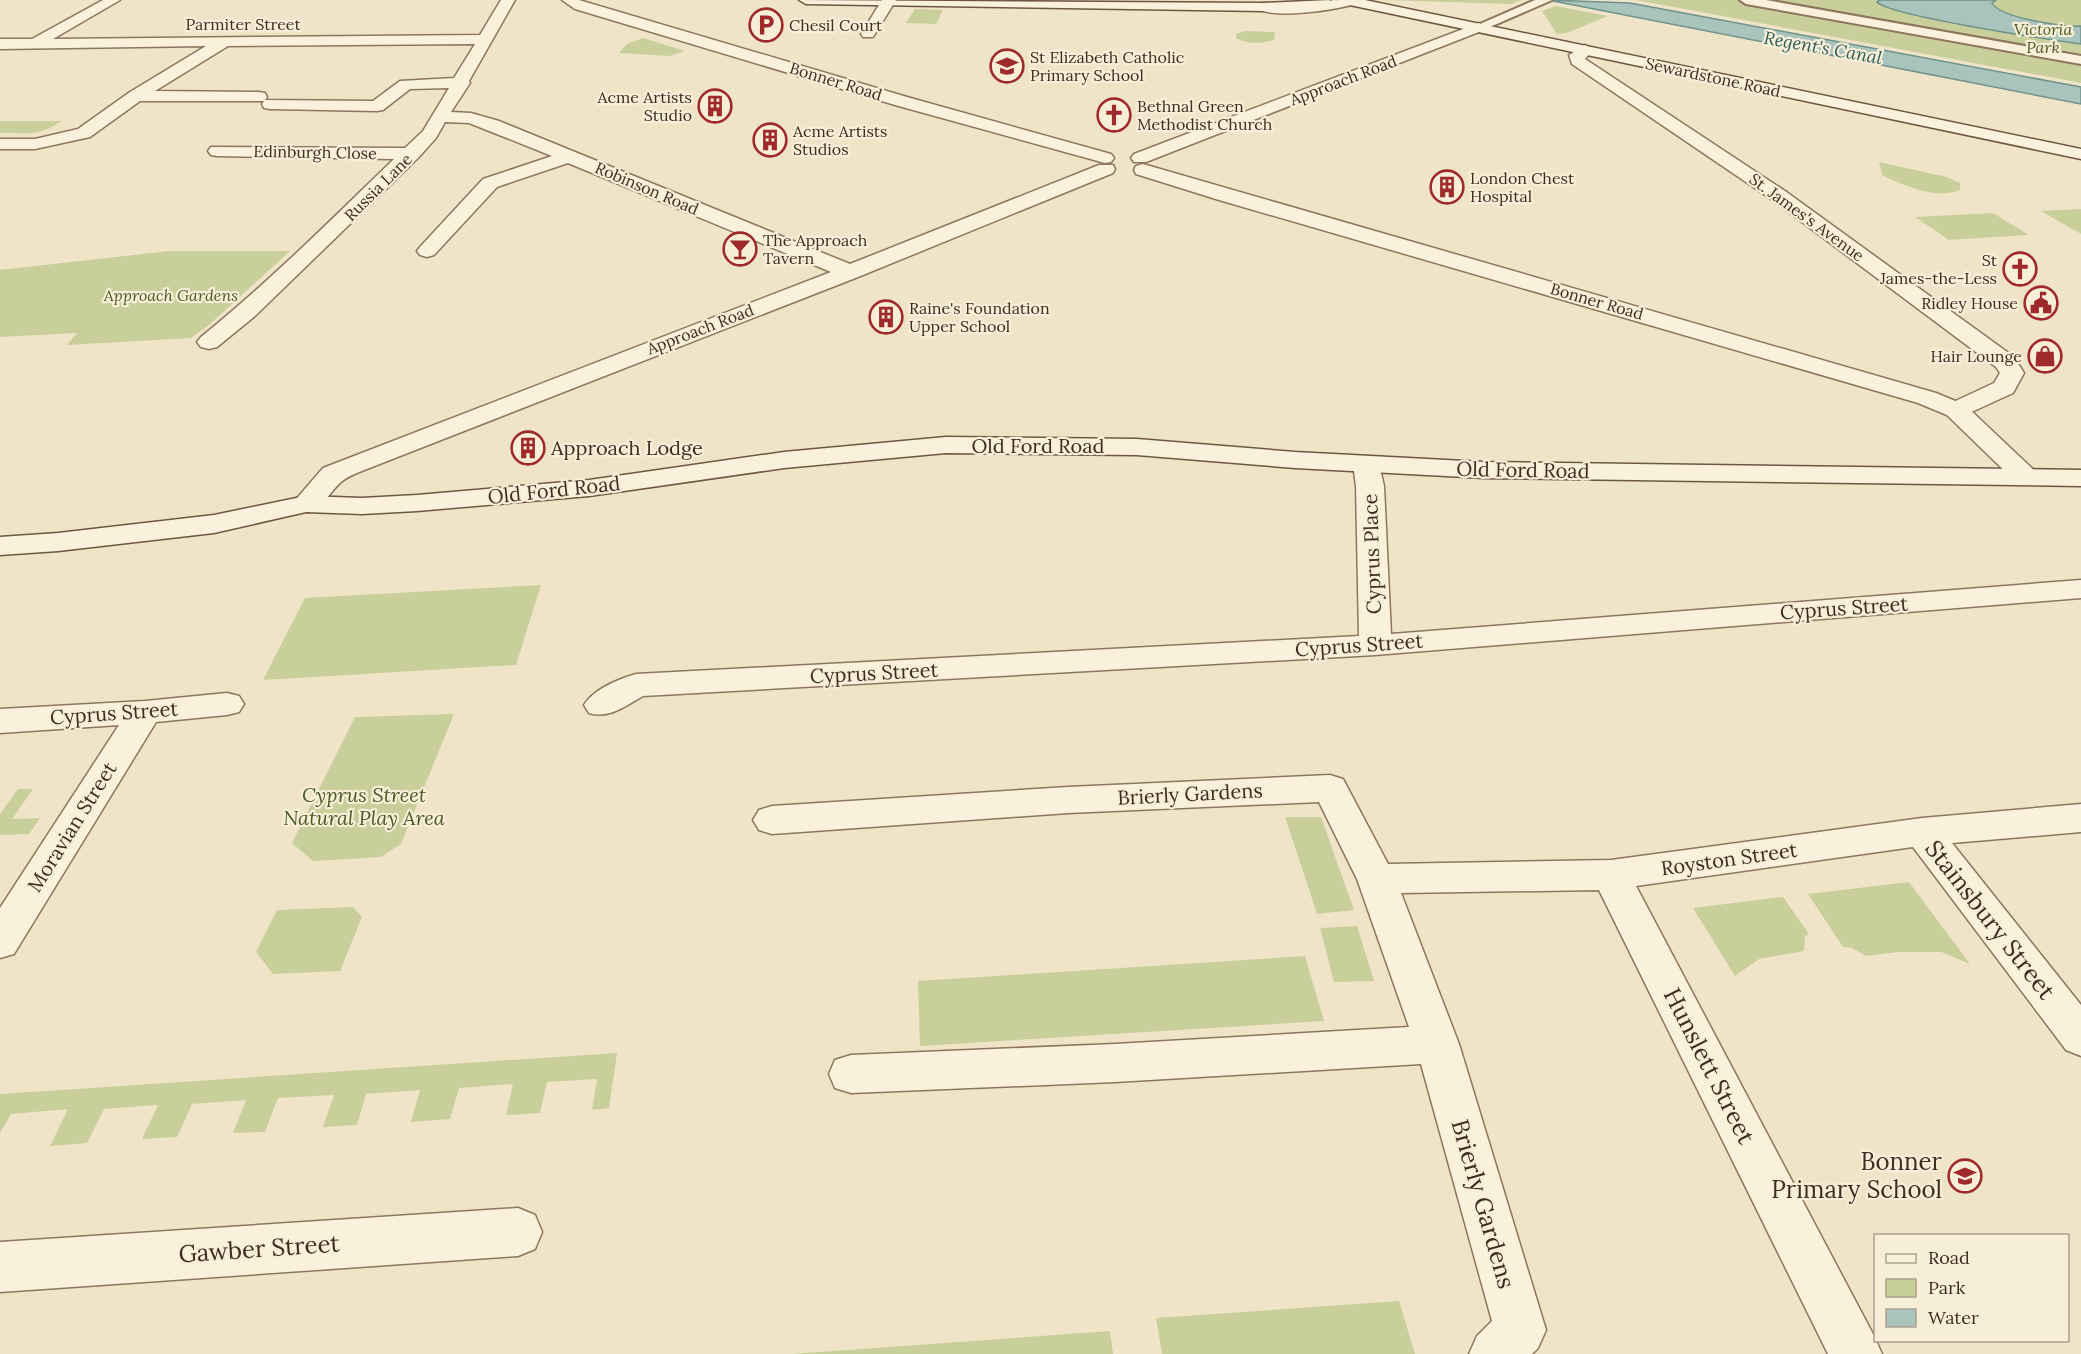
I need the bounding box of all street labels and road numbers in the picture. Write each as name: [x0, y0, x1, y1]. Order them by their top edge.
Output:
street label: Parmiter Street: [185, 14, 301, 34]
street label: Approach Road: [1286, 50, 1400, 110]
street label: Sewardstone Road: [1644, 53, 1783, 101]
street label: Bonner Road: [787, 57, 885, 105]
street label: Edinburgh Close: [253, 141, 377, 163]
street label: Russia Lane: [340, 149, 416, 225]
street label: Robinson Road: [592, 157, 702, 219]
street label: St. James's Avenue: [1746, 169, 1869, 266]
street label: Bonner Road: [1548, 278, 1646, 324]
street label: Approach Road: [643, 299, 757, 359]
street label: Old Ford Road: [971, 433, 1105, 458]
street label: Old Ford Road: [1456, 456, 1590, 483]
street label: Old Ford Road: [486, 470, 621, 509]
street label: Cyprus Place: [1357, 493, 1386, 615]
street label: Cyprus Street: [1779, 591, 1909, 624]
street label: Cyprus Street: [1294, 628, 1424, 661]
street label: Cyprus Street: [809, 657, 939, 688]
street label: Cyprus Street: [49, 696, 179, 729]
street label: Moravian Street: [22, 757, 122, 896]
street label: Brierly Gardens: [1117, 777, 1263, 810]
street label: Stainsbury Street: [1919, 834, 2063, 1006]
street label: Royston Street: [1659, 837, 1799, 880]
street label: Hunslett Street: [1657, 983, 1762, 1150]
street label: Brierly Gardens: [1445, 1116, 1522, 1292]
street label: Gawber Street: [177, 1227, 341, 1270]

